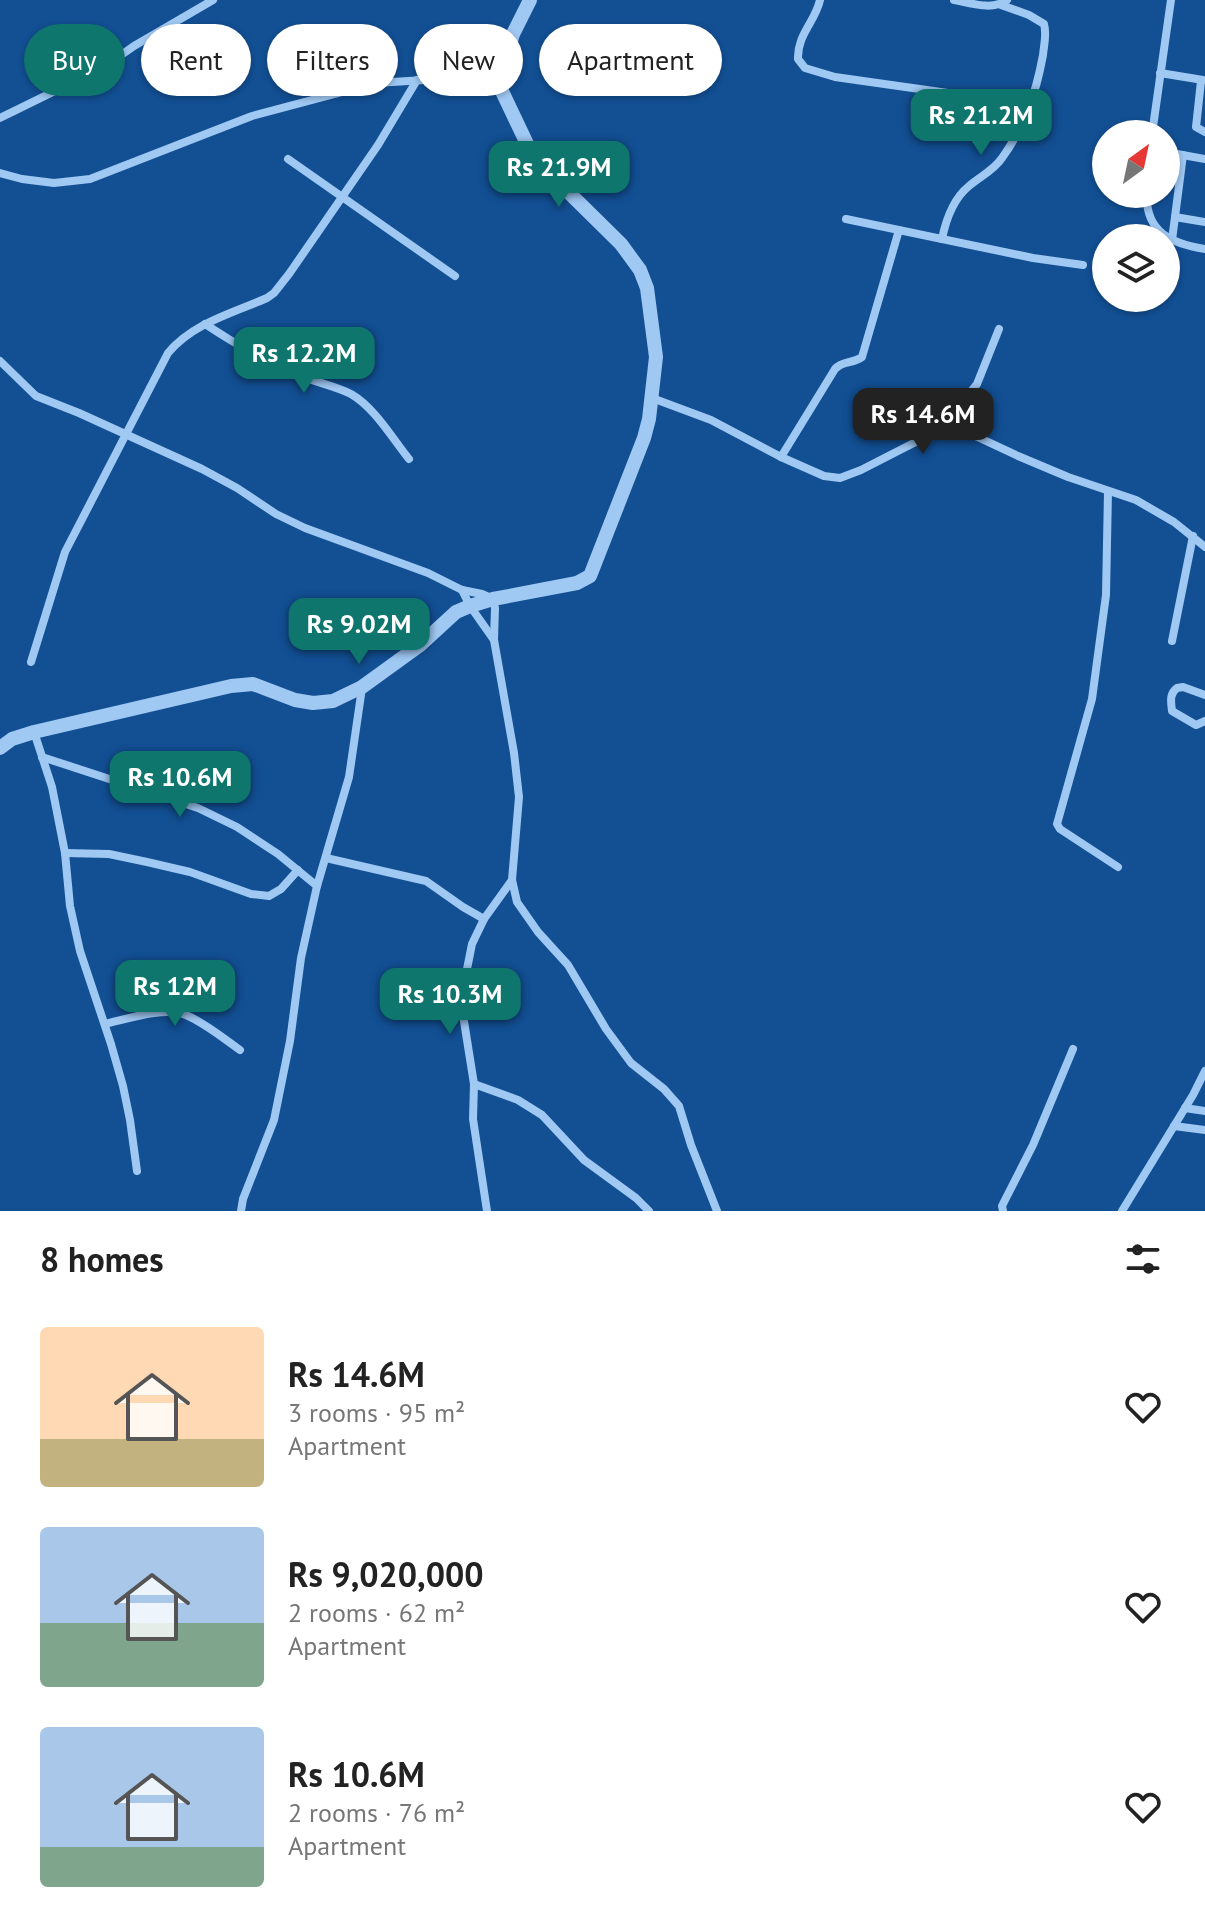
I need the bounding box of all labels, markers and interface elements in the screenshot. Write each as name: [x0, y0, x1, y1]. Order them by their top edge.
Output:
chip: Buy: [24, 24, 125, 96]
chip: Rent: [141, 24, 251, 96]
chip: Filters: [267, 24, 398, 96]
chip: New: [414, 24, 523, 96]
chip: Apartment: [539, 24, 722, 96]
pin: Rs 21.2M: [898, 89, 1064, 157]
text: Rs 21.2M: [929, 98, 1033, 131]
north arrow: [1092, 120, 1180, 208]
map controls: [1092, 120, 1180, 312]
pin: Rs 21.9M: [476, 141, 642, 209]
text: Rs 21.9M: [507, 150, 611, 183]
button: layers: [1092, 224, 1180, 312]
pin: Rs 12.2M: [221, 327, 387, 395]
text: Rs 12.2M: [252, 336, 356, 369]
pin: Rs 14.6M: [840, 388, 1006, 456]
text: Rs 14.6M: [871, 397, 975, 430]
pin: Rs 9.02M: [276, 598, 442, 666]
text: Rs 9.02M: [307, 607, 411, 640]
pin: Rs 10.6M: [97, 751, 263, 819]
text: Rs 10.6M: [128, 760, 232, 793]
pin: Rs 12M: [110, 960, 240, 1028]
pin: Rs 10.3M: [367, 968, 533, 1036]
text: Rs 12M: [133, 969, 217, 1002]
text: Rs 10.3M: [398, 977, 502, 1010]
text: 8 homes: [40, 1237, 164, 1281]
icon: filters: [1121, 1237, 1165, 1281]
text: Rs 14.6M: [288, 1352, 425, 1396]
icon: home: [104, 1359, 200, 1455]
icon: heart: [1121, 1385, 1165, 1429]
text: 3 rooms · 95 m²: [288, 1396, 465, 1429]
text: Apartment: [288, 1429, 406, 1462]
text: Rs 9,020,000: [288, 1552, 484, 1596]
icon: home: [104, 1559, 200, 1655]
icon: heart: [1121, 1585, 1165, 1629]
text: 2 rooms · 62 m²: [288, 1596, 465, 1629]
text: Apartment: [288, 1629, 406, 1662]
text: Rs 10.6M: [288, 1752, 425, 1796]
icon: home: [104, 1759, 200, 1855]
icon: heart: [1121, 1785, 1165, 1829]
text: 2 rooms · 76 m²: [288, 1796, 465, 1829]
text: Apartment: [288, 1829, 406, 1862]

